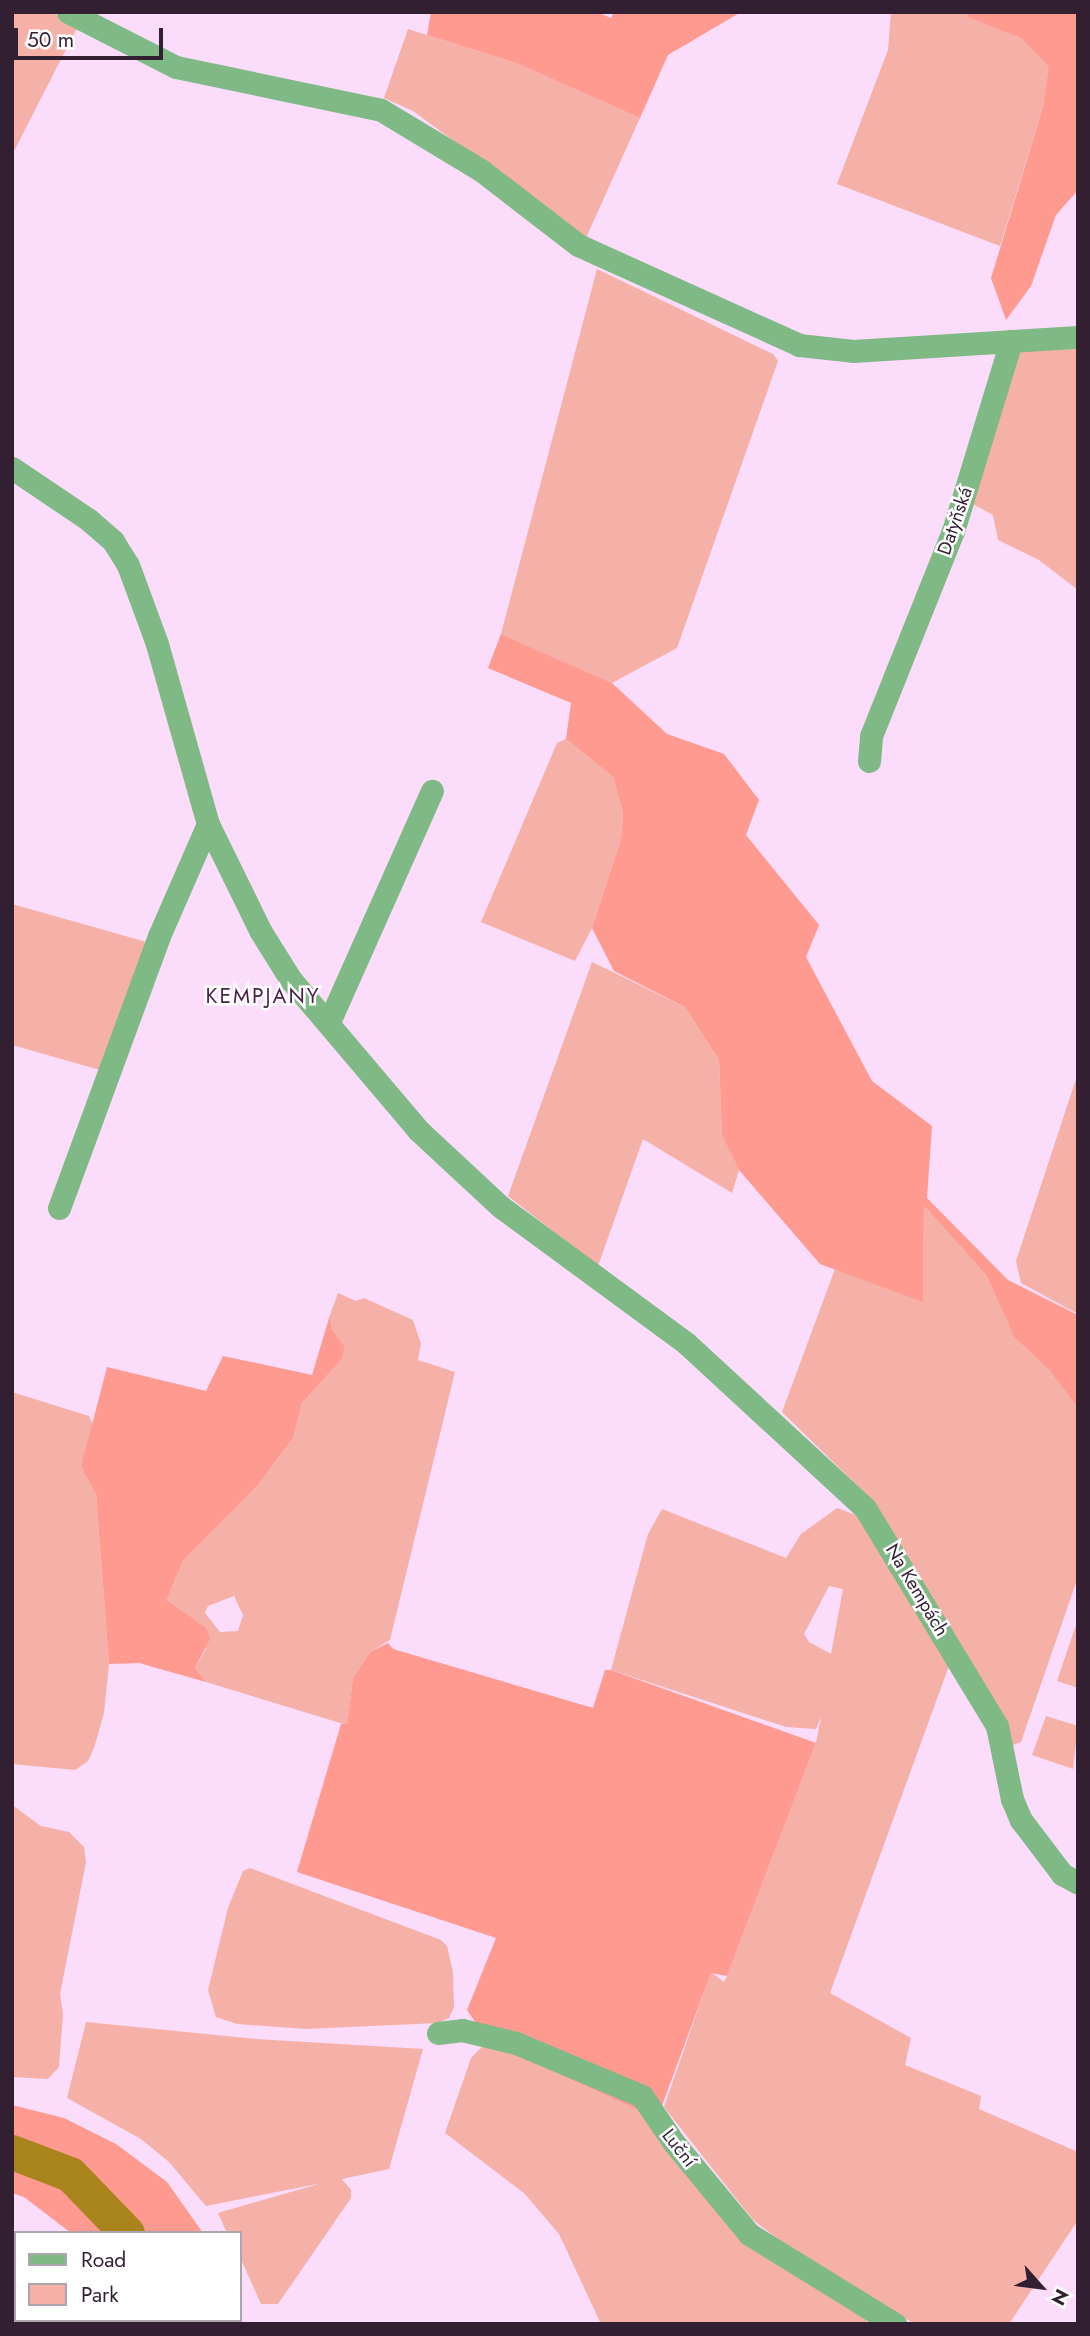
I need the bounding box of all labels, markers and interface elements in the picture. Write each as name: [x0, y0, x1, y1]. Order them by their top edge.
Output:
scale bar: [18, 14, 166, 58]
text: 50 m: [27, 25, 74, 55]
street label: Datyňská: [933, 484, 977, 558]
district label: KEMPJANY: [207, 983, 319, 1009]
street label: Na Kempách: [881, 1540, 953, 1640]
street label: Luční: [657, 2124, 701, 2172]
legend: [14, 2231, 242, 2322]
text: Road: [81, 2245, 126, 2275]
north arrow: [1006, 2252, 1076, 2322]
text: Park: [81, 2280, 118, 2310]
text: N: [1045, 2284, 1075, 2310]

